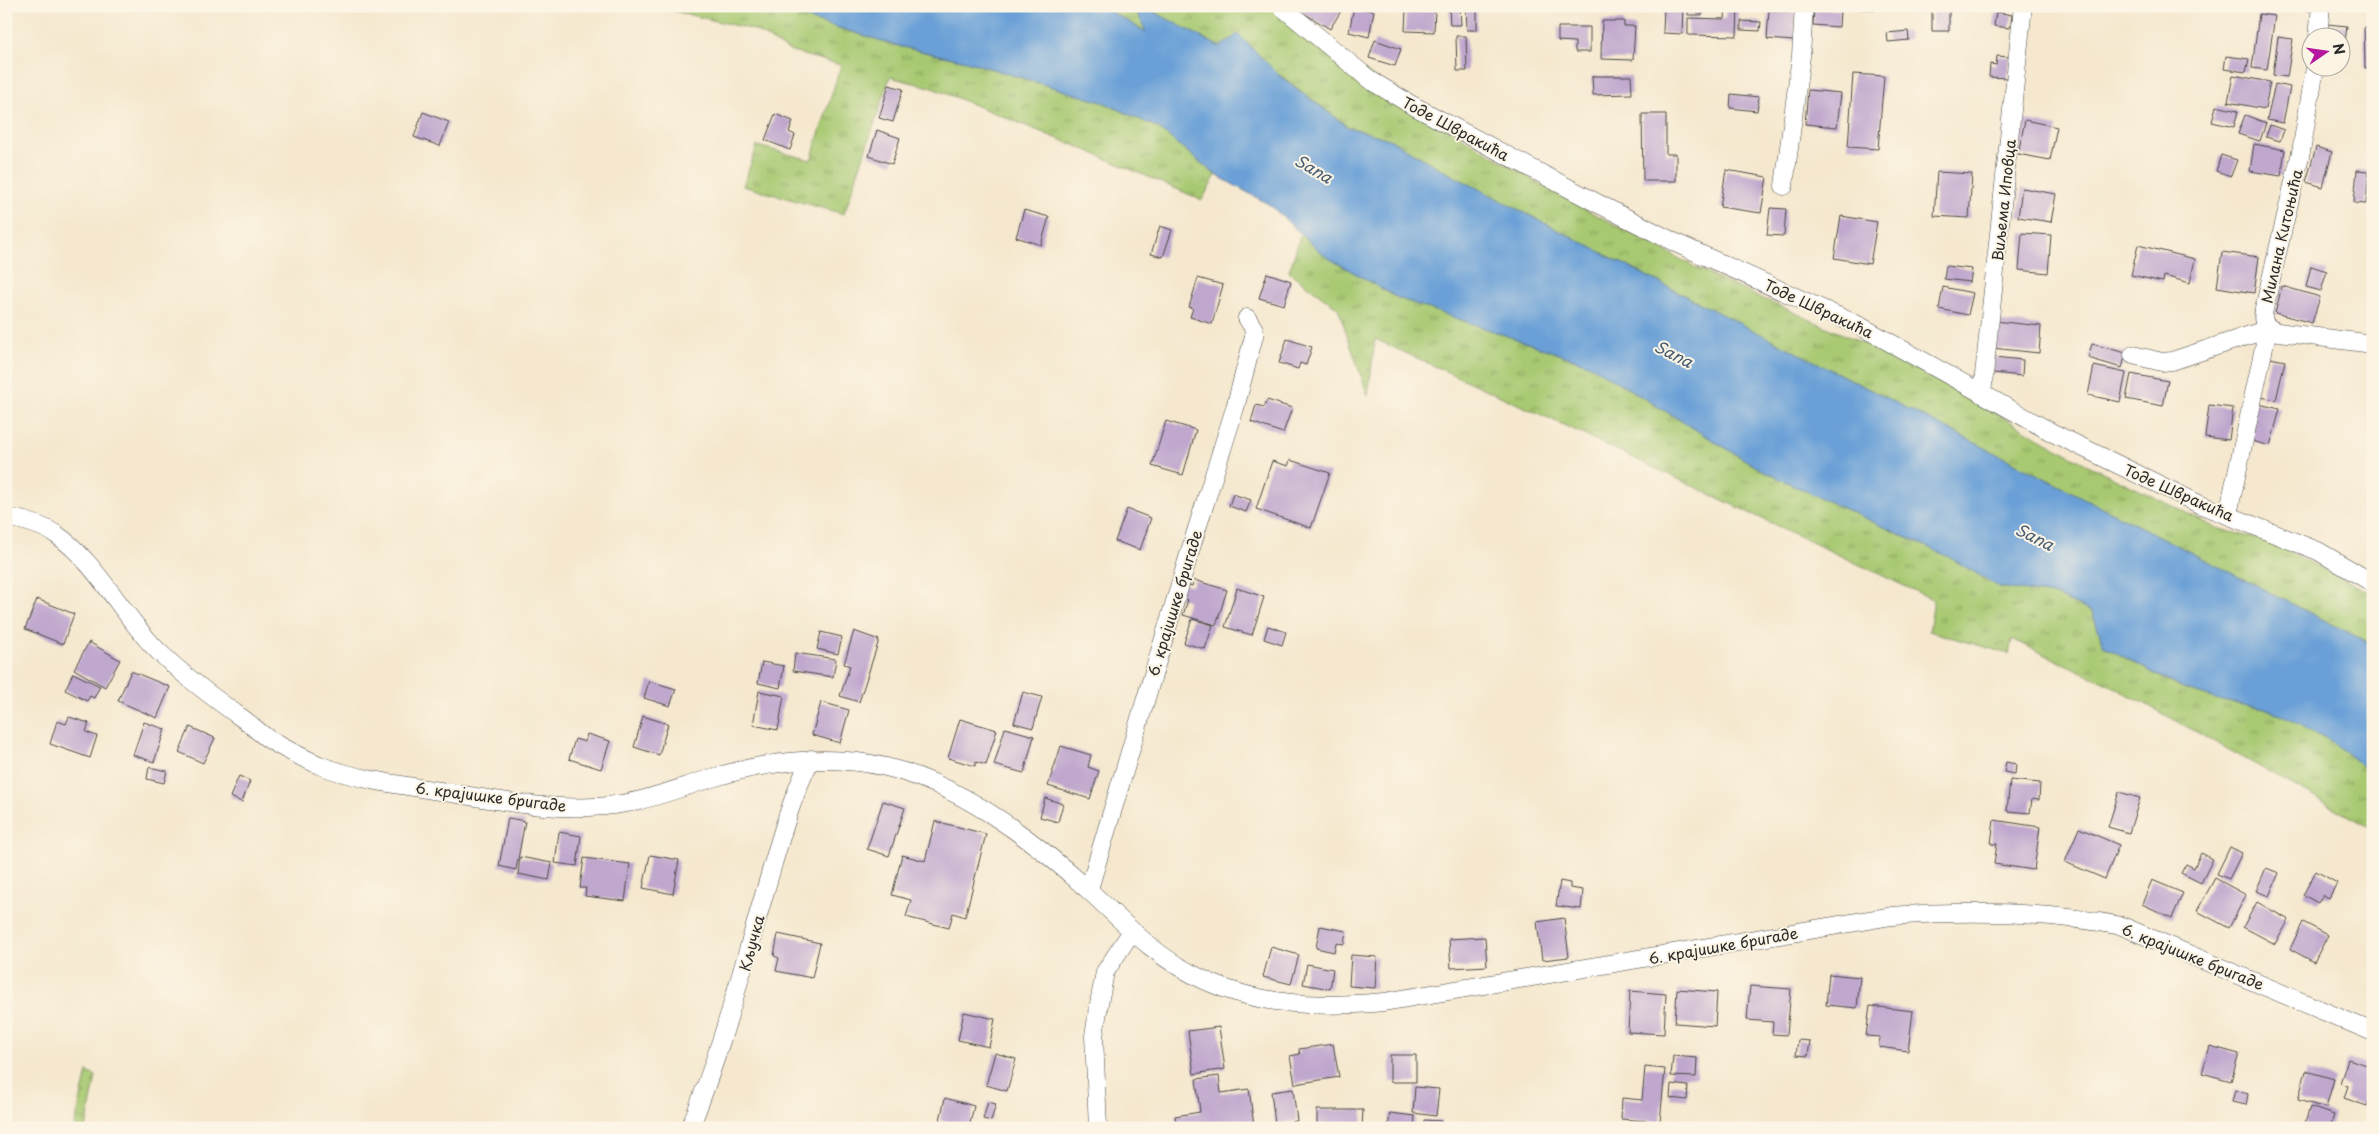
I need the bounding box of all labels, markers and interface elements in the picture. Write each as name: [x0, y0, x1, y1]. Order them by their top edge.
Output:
north arrow: [2302, 28, 2352, 78]
text: N: [2328, 41, 2351, 57]
street label: Тоде Швракића: [1398, 90, 1514, 166]
street label: Виљема Иповца: [1985, 137, 2021, 262]
water label: Sana: [1291, 148, 1338, 189]
street label: Милана Китоњића: [2254, 166, 2308, 305]
street label: Тоде Швракића: [1761, 273, 1878, 344]
water label: Sana: [1651, 333, 1698, 373]
street label: Тоде Швракића: [2120, 457, 2238, 527]
water label: Sana: [2012, 516, 2059, 556]
street label: 6. крајишке бригаде: [1141, 527, 1207, 679]
street label: 6. крајишке бригаде: [414, 775, 568, 817]
street label: Кључка: [732, 912, 770, 974]
street label: 6. крајишке бригаде: [2118, 917, 2268, 995]
street label: 6. крајишке бригаде: [1646, 920, 1800, 970]

